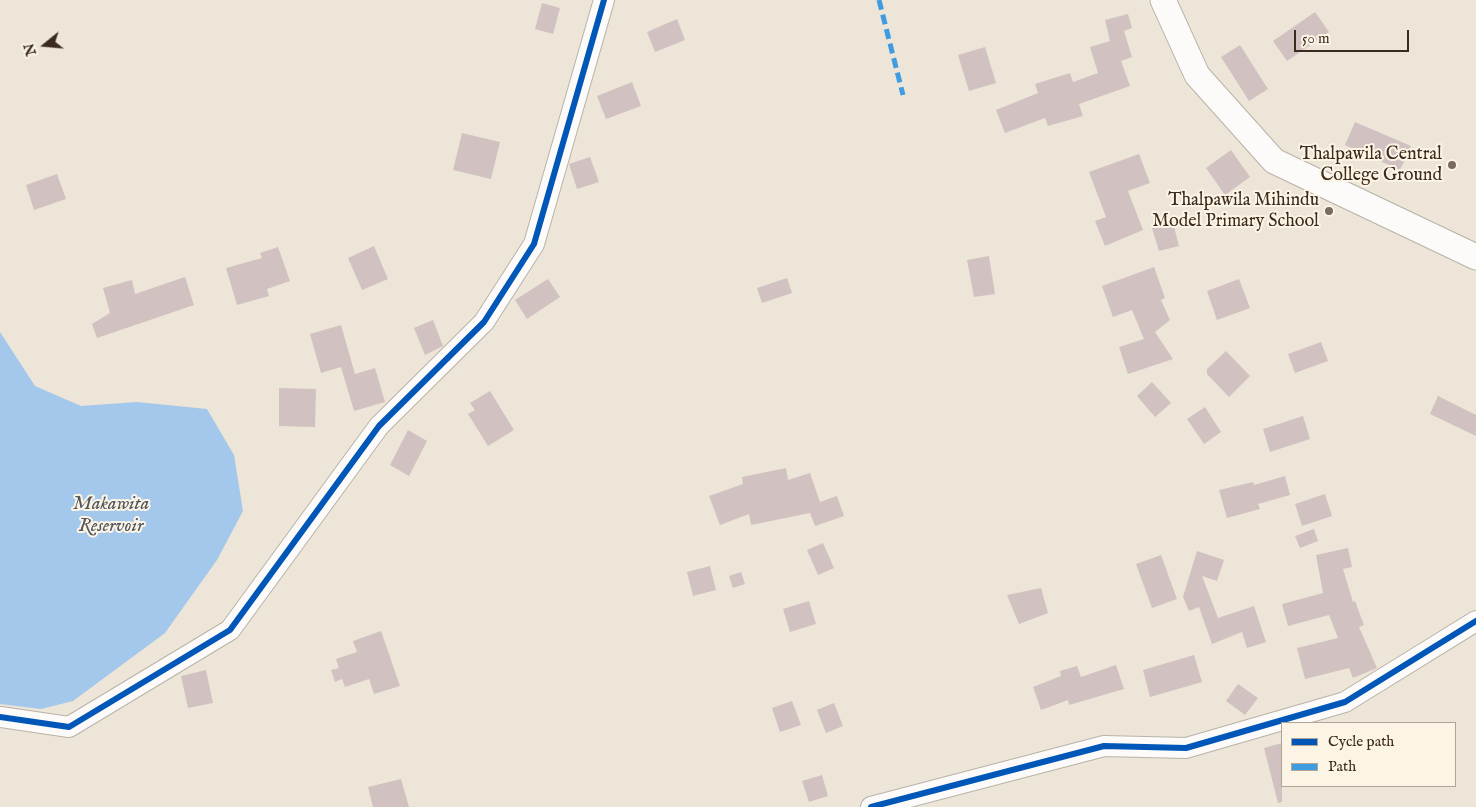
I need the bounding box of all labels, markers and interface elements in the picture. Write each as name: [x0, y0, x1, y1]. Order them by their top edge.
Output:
north arrow: [20, 20, 70, 70]
scale bar: [1296, 20, 1411, 52]
text: 50 m: [1302, 29, 1330, 48]
text: N: [20, 41, 41, 58]
place label: Thalpawila Central College Ground: [1300, 144, 1442, 186]
marker: Thalpawila Central College Ground: [1446, 159, 1458, 171]
place label: Thalpawila Mihindu Model Primary School: [1152, 190, 1319, 232]
marker: Thalpawila Mihindu Model Primary School: [1323, 205, 1335, 217]
water label: Makawita Reservoir: [73, 494, 149, 538]
legend: [1281, 722, 1456, 787]
text: Cycle path: [1328, 732, 1394, 751]
text: Path: [1328, 757, 1356, 776]

